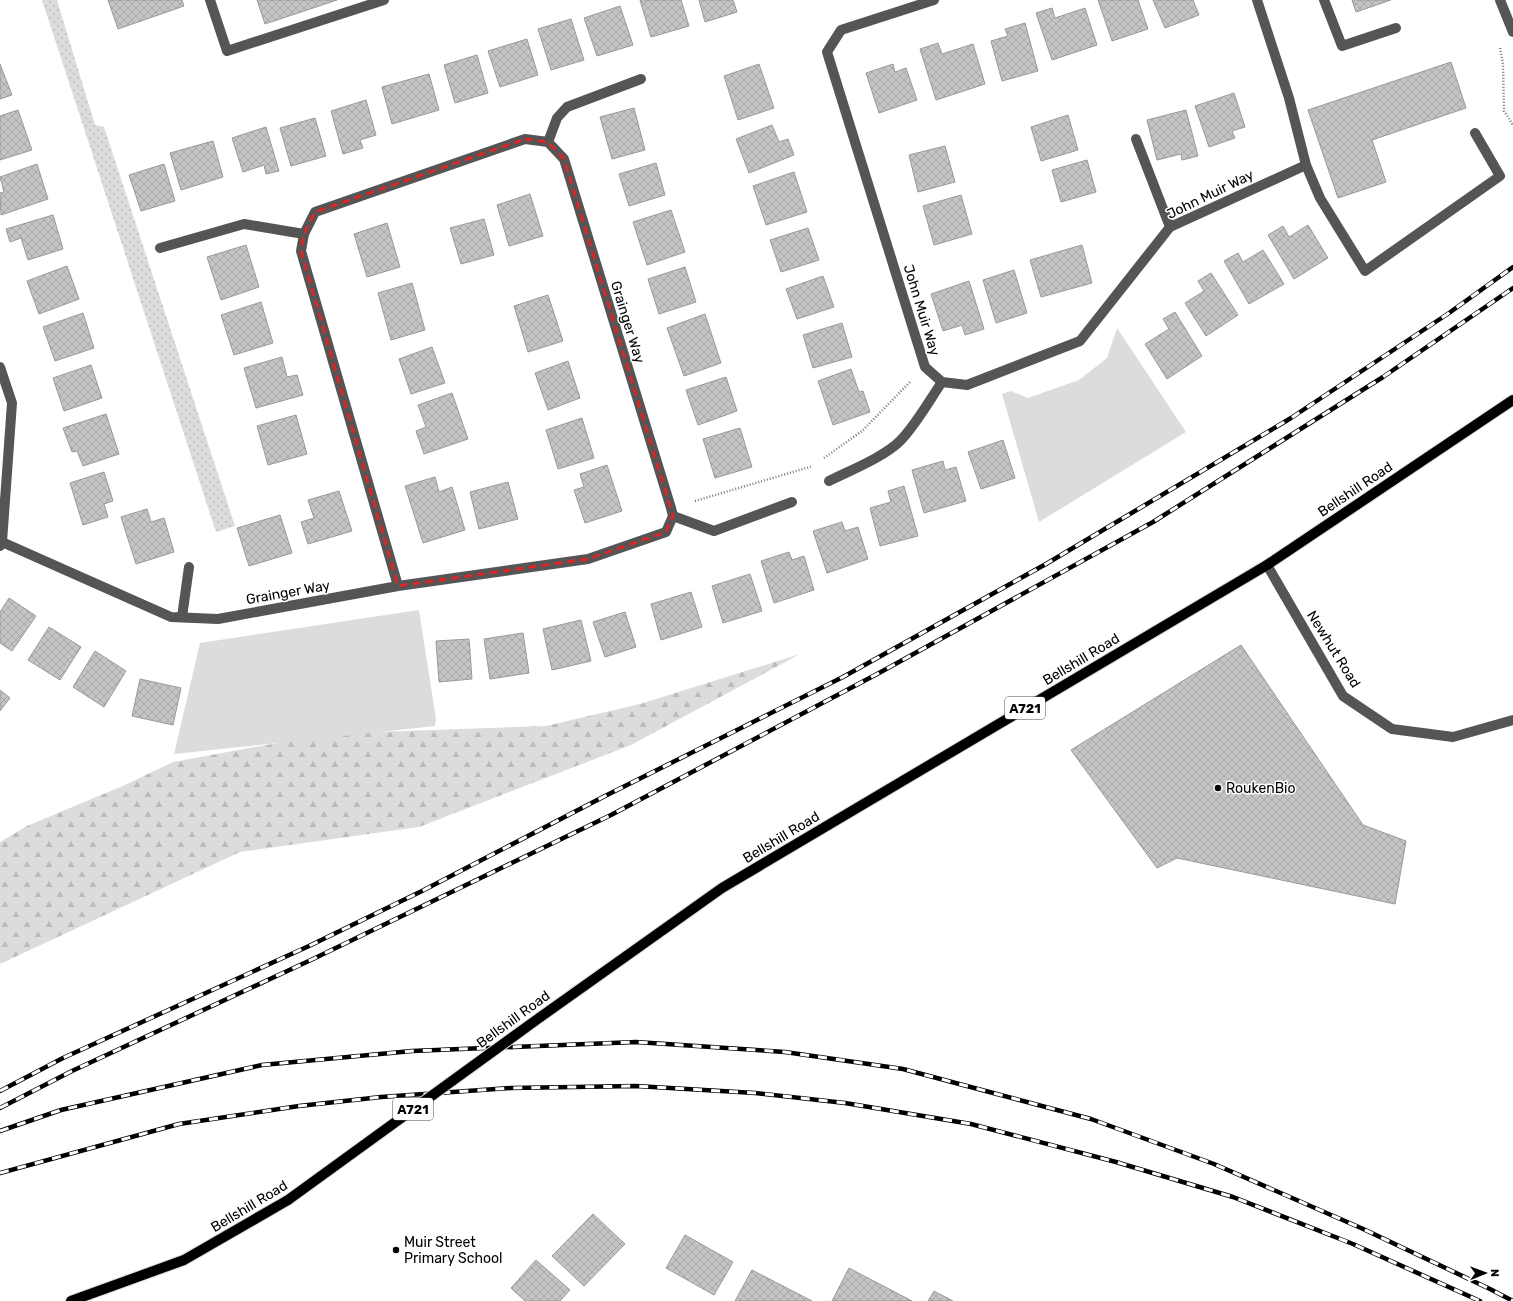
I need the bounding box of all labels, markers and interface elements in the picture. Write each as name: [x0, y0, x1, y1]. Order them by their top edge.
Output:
street label: John Muir Way: [1164, 166, 1257, 223]
street label: John Muir Way: [900, 262, 944, 358]
street label: Grainger Way: [607, 279, 648, 366]
street label: Bellshill Road: [1315, 458, 1396, 521]
street label: Grainger Way: [245, 577, 332, 608]
street label: Newhut Road: [1303, 608, 1364, 691]
street label: Bellshill Road: [1040, 630, 1123, 689]
road number: A721: [1005, 697, 1045, 719]
place label: RoukenBio: [1226, 780, 1296, 797]
marker: RoukenBio: [1213, 783, 1223, 793]
street label: Bellshill Road: [740, 808, 823, 867]
street label: Bellshill Road: [473, 987, 553, 1052]
road number: A721: [393, 1098, 433, 1120]
street label: Bellshill Road: [208, 1177, 291, 1236]
place label: Muir Street Primary School: [404, 1234, 502, 1267]
marker: Muir Street Primary School: [391, 1245, 401, 1255]
north arrow: [1465, 1253, 1505, 1293]
text: N: [1488, 1269, 1501, 1277]

